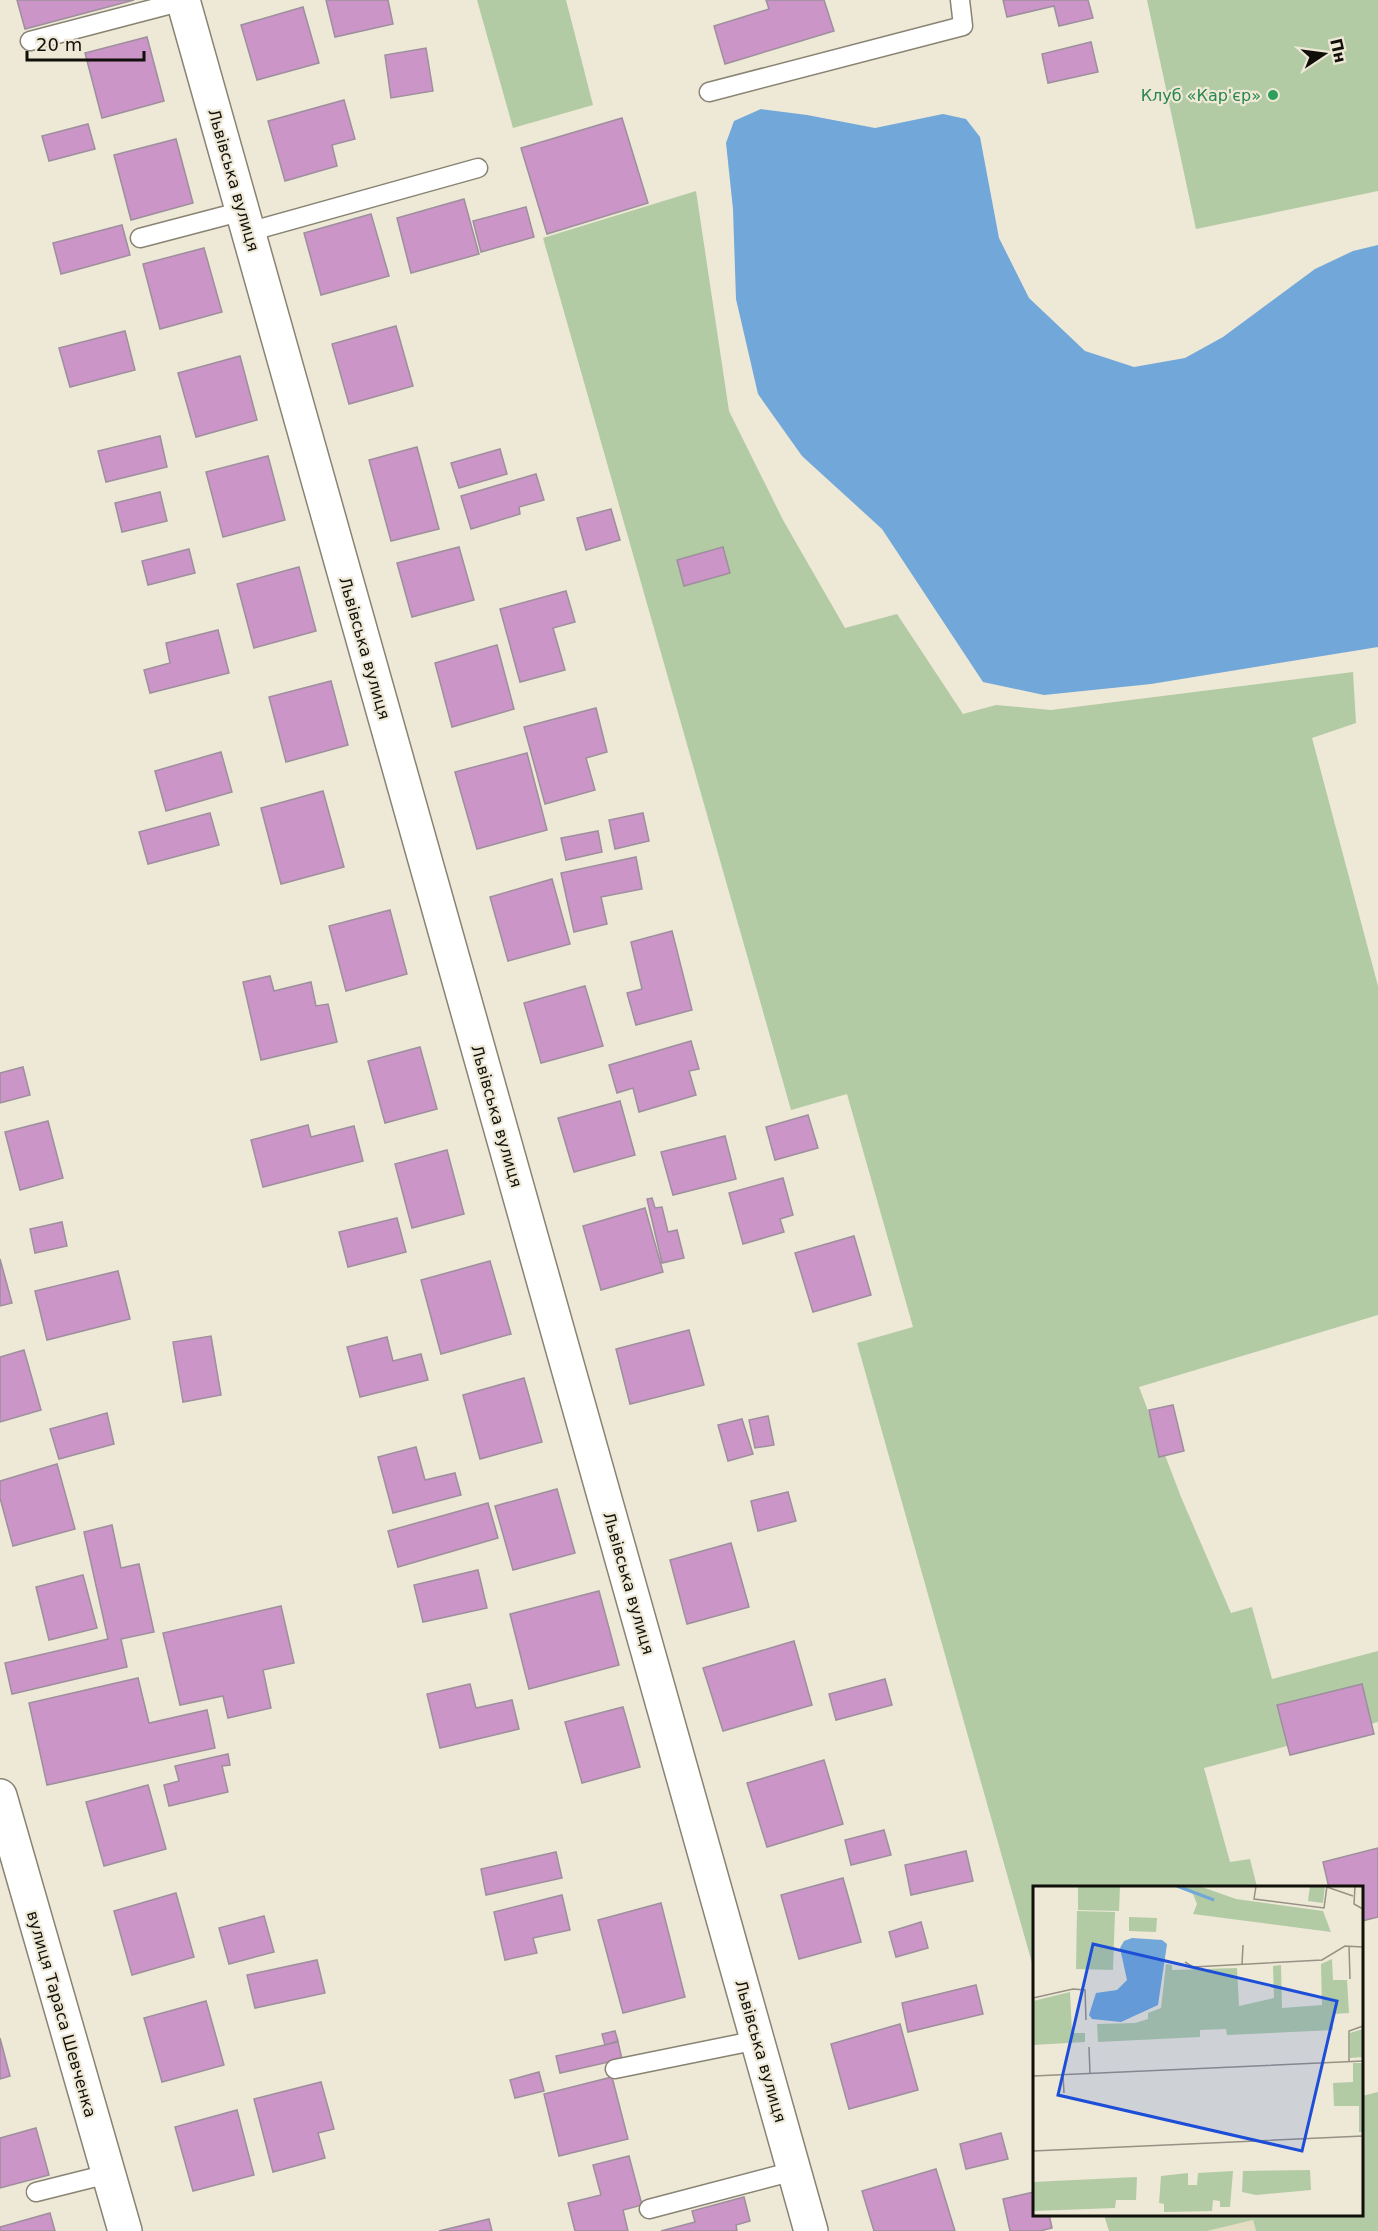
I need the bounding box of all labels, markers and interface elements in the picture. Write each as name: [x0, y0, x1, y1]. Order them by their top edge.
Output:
scale bar: [27, 24, 144, 62]
north arrow: [1294, 24, 1354, 84]
text: 20 m: [36, 34, 82, 55]
text: Пн: [1326, 37, 1350, 65]
place label: Клуб «Кар'єр»: [1141, 86, 1261, 105]
marker: Клуб «Кар'єр»: [1266, 88, 1280, 102]
street label: Львівська вулиця: [204, 107, 263, 254]
street label: Львівська вулиця: [335, 575, 394, 722]
street label: Львівська вулиця: [467, 1043, 526, 1190]
street label: Львівська вулиця: [599, 1510, 658, 1657]
inset map: [1033, 1886, 1363, 2216]
street label: вулиця Тараса Шевченка: [23, 1909, 100, 2120]
street label: Львівська вулиця: [731, 1978, 790, 2125]

